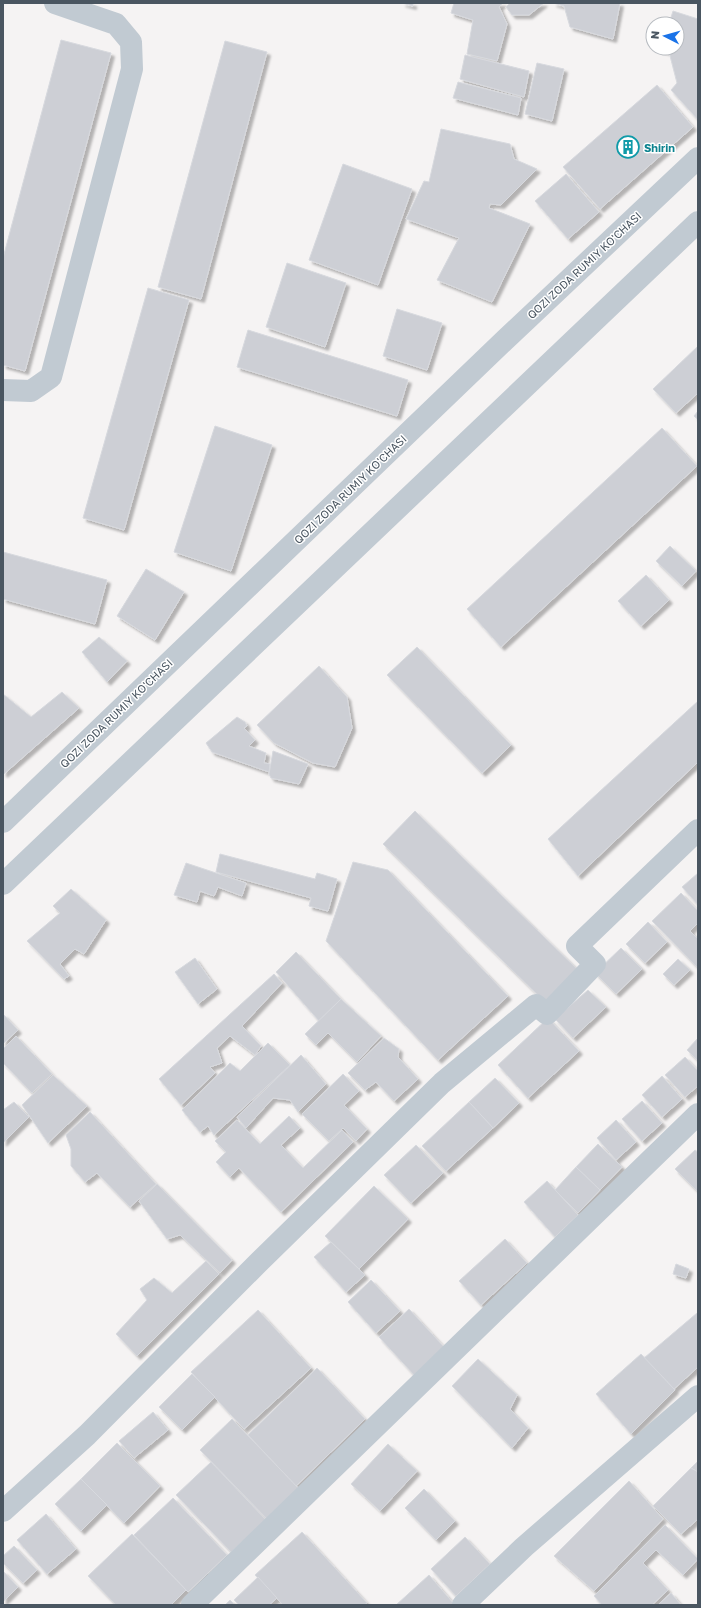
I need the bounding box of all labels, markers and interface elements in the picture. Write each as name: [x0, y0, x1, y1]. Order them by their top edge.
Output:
north arrow: [645, 16, 685, 56]
text: N: [648, 30, 661, 40]
building icon: Shirin: [615, 134, 641, 160]
place label: Shirin: [644, 141, 675, 154]
street label: QOZI ZODA RUMIY KO'CHASI: [524, 209, 644, 321]
street label: QOZI ZODA RUMIY KO'CHASI: [291, 432, 409, 546]
street label: QOZI ZODA RUMIY KO'CHASI: [57, 656, 175, 770]

